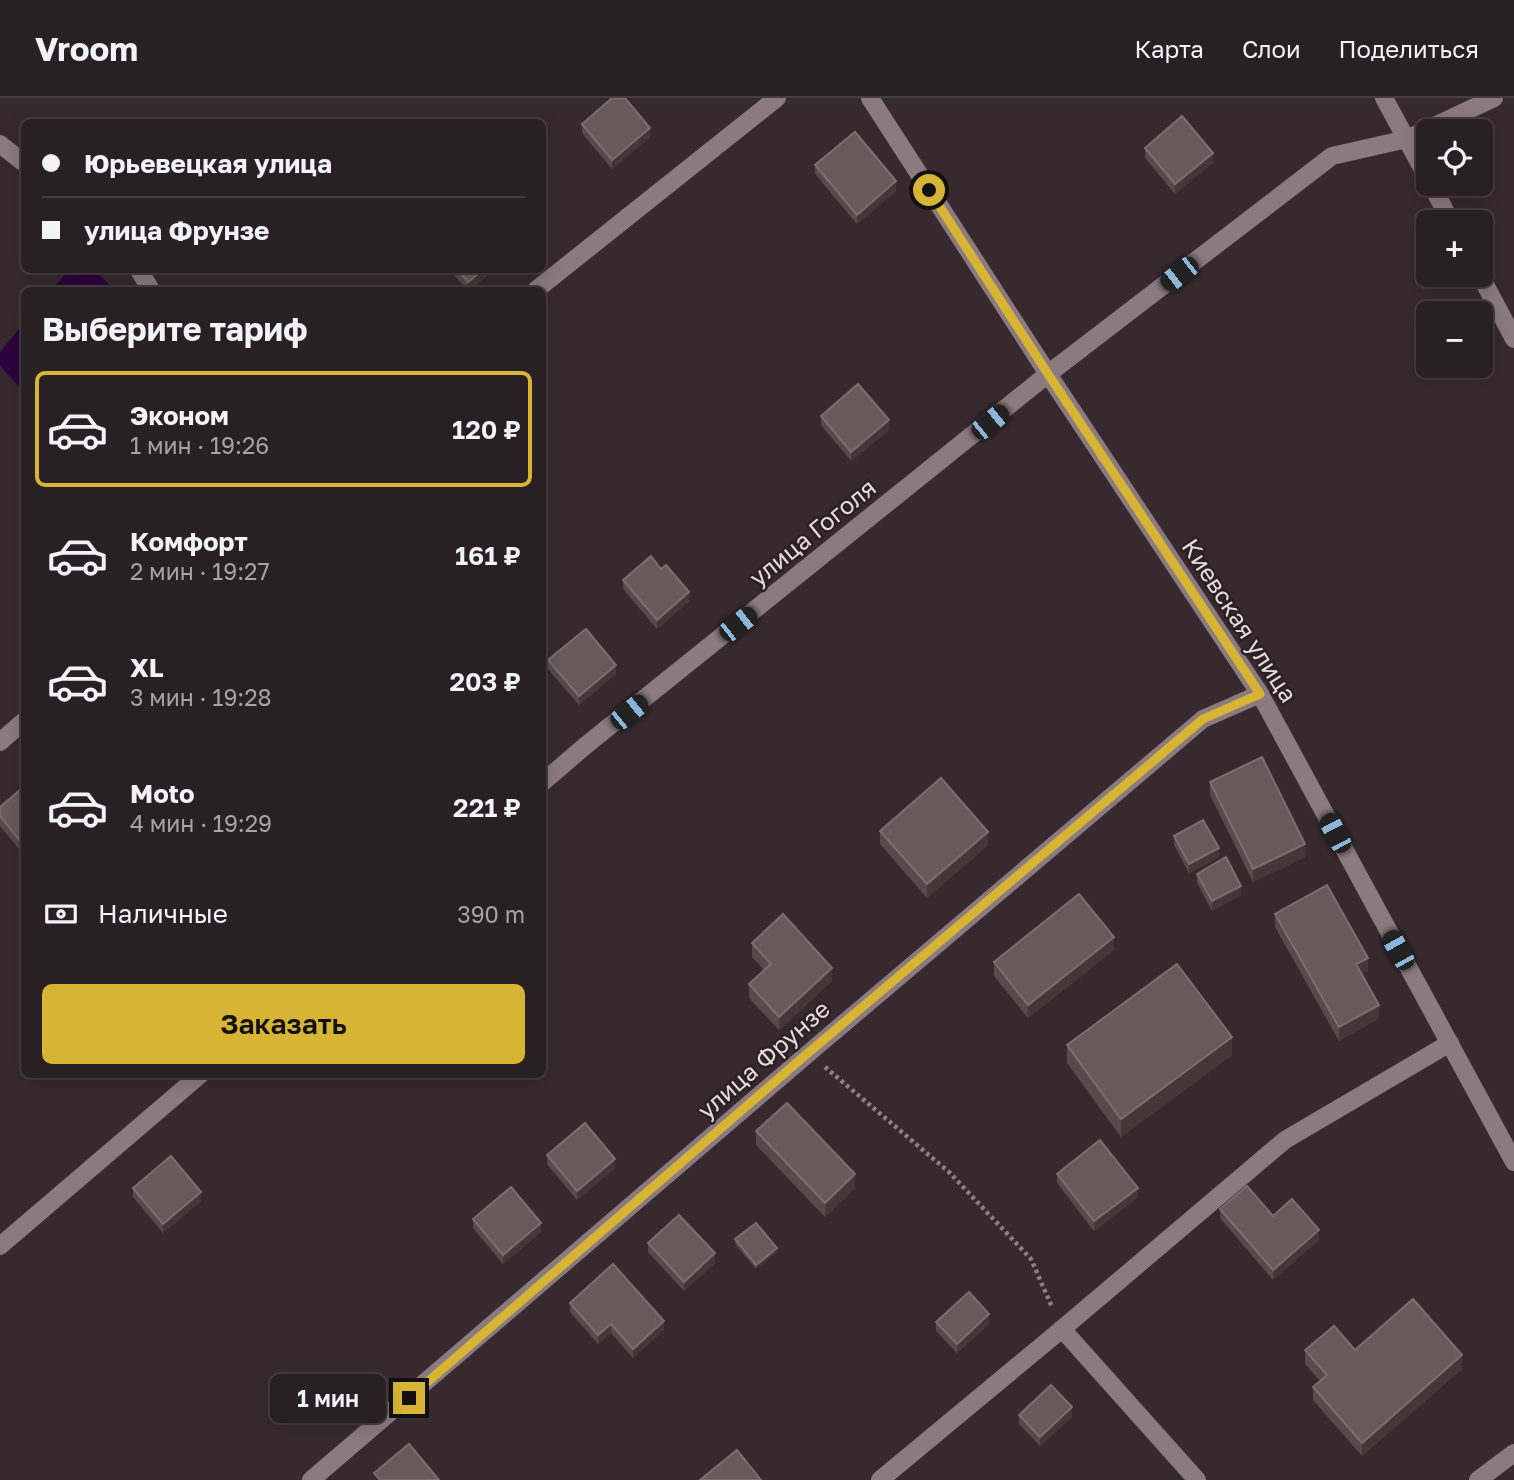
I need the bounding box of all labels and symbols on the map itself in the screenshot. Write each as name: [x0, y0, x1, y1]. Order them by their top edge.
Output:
route start: [913, 174, 945, 206]
car: [1156, 253, 1203, 295]
car: [968, 401, 1013, 443]
street label: улица Гоголя: [743, 472, 881, 592]
street label: Киевская улица: [1177, 533, 1304, 707]
car: [715, 603, 762, 645]
car: [607, 691, 652, 733]
car: [1316, 810, 1355, 856]
car: [1379, 927, 1418, 973]
street label: улица Фрунзе: [691, 994, 835, 1124]
callout: 1 мин: [269, 1374, 384, 1422]
route end: [393, 1382, 425, 1414]

